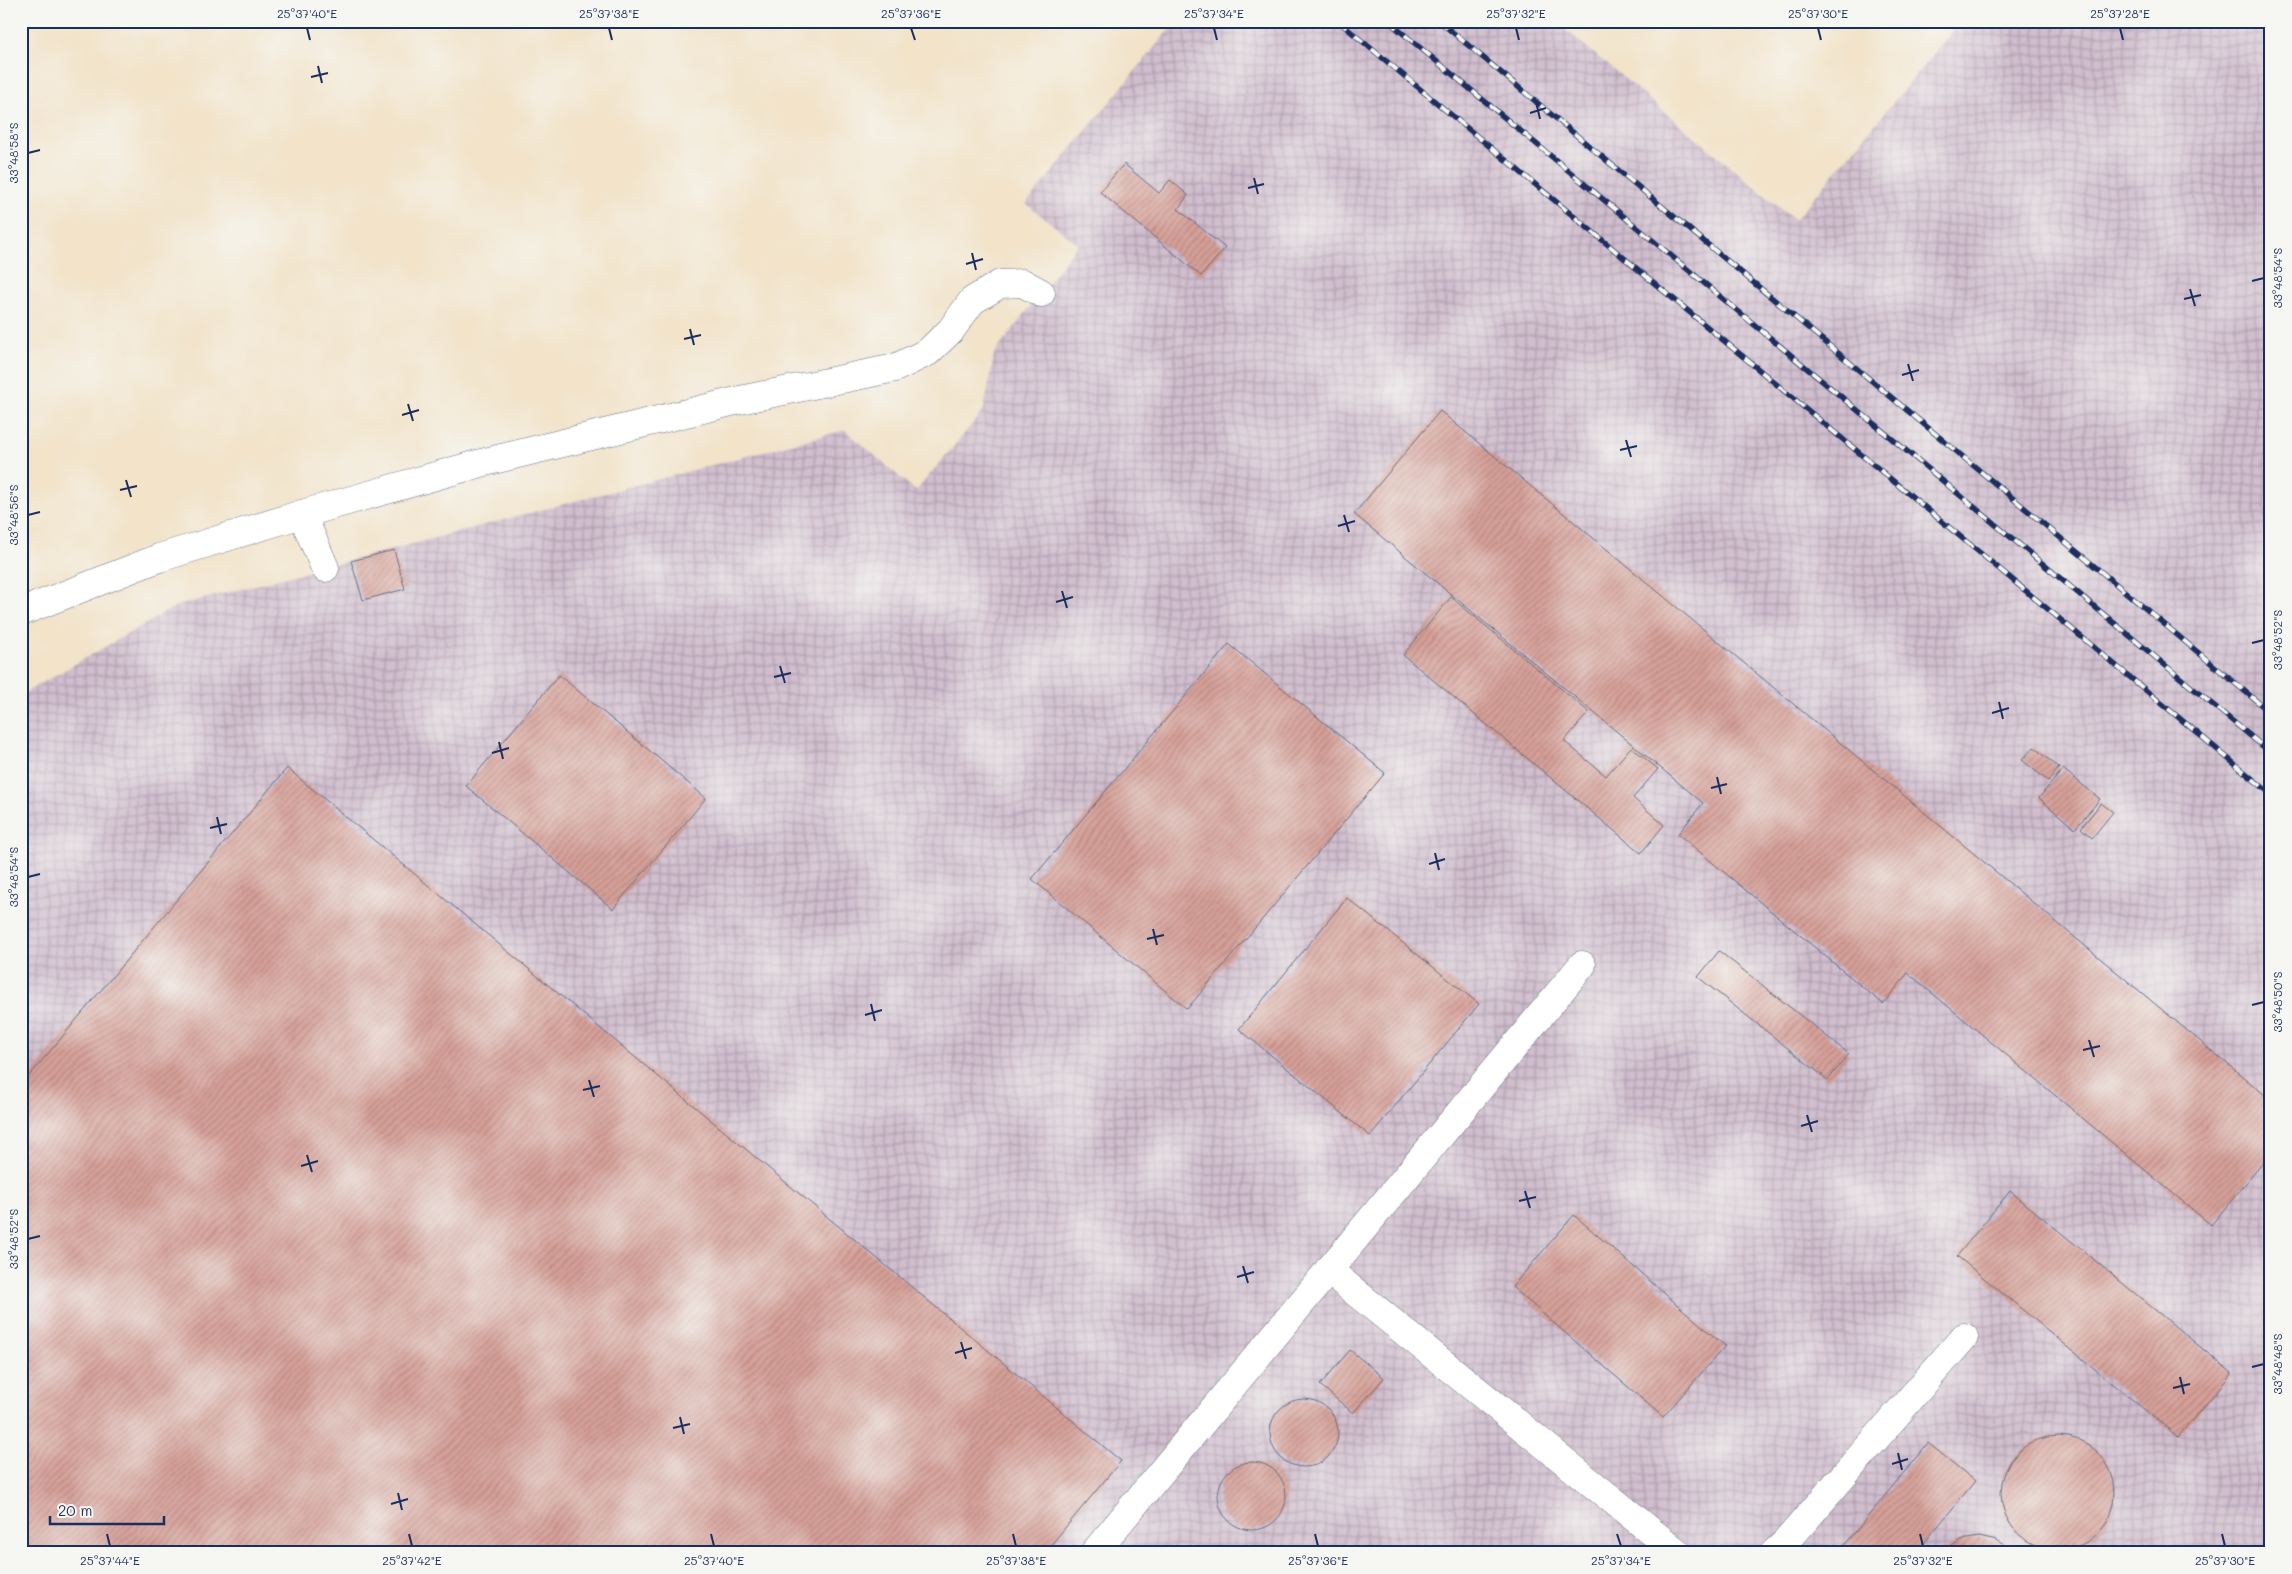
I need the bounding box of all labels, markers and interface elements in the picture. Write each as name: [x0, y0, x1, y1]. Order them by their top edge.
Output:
text: 25°37'40"E: [277, 5, 337, 21]
text: 25°37'38"E: [579, 5, 639, 21]
text: 25°37'36"E: [881, 5, 941, 21]
text: 25°37'34"E: [1184, 5, 1244, 21]
text: 25°37'32"E: [1486, 5, 1546, 21]
text: 25°37'30"E: [1788, 5, 1848, 21]
text: 25°37'28"E: [2090, 5, 2150, 21]
text: 33°48'58"S: [5, 122, 21, 183]
text: 33°48'54"S: [2269, 247, 2285, 308]
text: 33°48'56"S: [5, 484, 21, 545]
text: 33°48'52"S: [2269, 610, 2285, 670]
text: 33°48'54"S: [5, 846, 21, 907]
text: 33°48'50"S: [2269, 971, 2285, 1033]
text: 33°48'52"S: [5, 1209, 21, 1269]
text: 33°48'48"S: [2269, 1333, 2285, 1394]
scale bar: [50, 1494, 164, 1526]
text: 20 m: [58, 1500, 92, 1520]
text: 25°37'44"E: [80, 1552, 140, 1568]
text: 25°37'42"E: [382, 1552, 442, 1568]
text: 25°37'40"E: [684, 1552, 744, 1568]
text: 25°37'38"E: [986, 1552, 1046, 1568]
text: 25°37'36"E: [1288, 1552, 1348, 1568]
text: 25°37'34"E: [1591, 1552, 1651, 1568]
text: 25°37'32"E: [1893, 1552, 1953, 1568]
text: 25°37'30"E: [2195, 1552, 2255, 1568]

